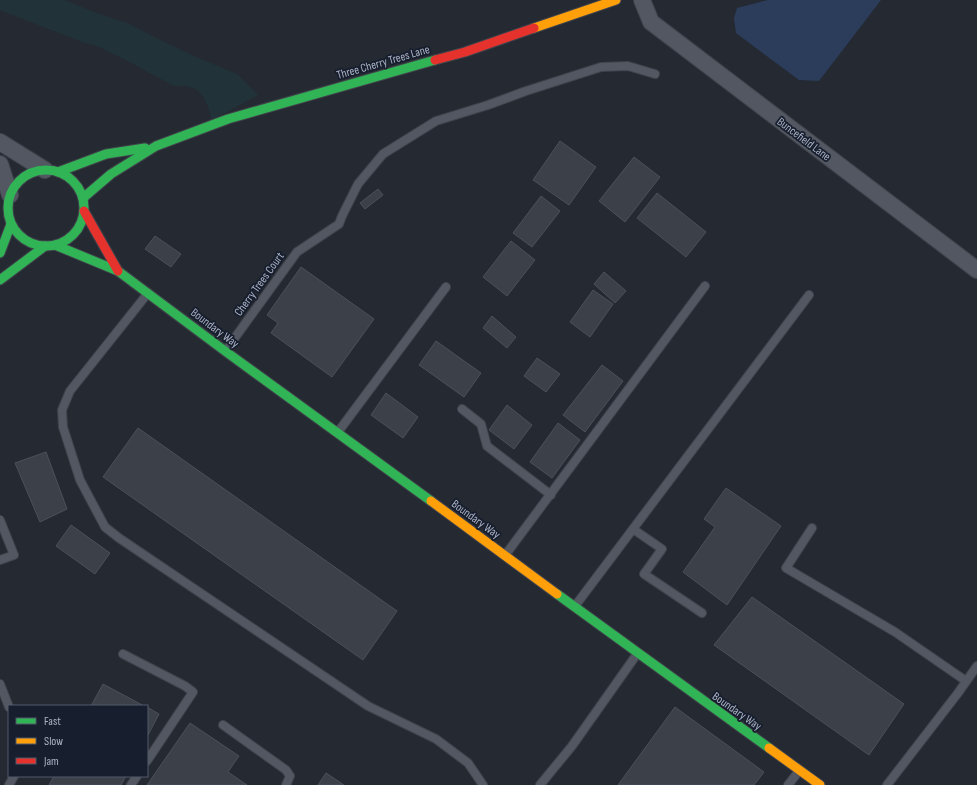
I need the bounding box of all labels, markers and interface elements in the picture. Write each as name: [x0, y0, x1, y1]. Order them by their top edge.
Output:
street label: Three Cherry Trees Lane: [335, 42, 432, 83]
street label: Buncefield Lane: [774, 114, 834, 165]
street label: Cherry Trees Court: [231, 249, 288, 319]
street label: Boundary Way: [187, 305, 242, 352]
street label: Boundary Way: [448, 497, 503, 542]
street label: Boundary Way: [709, 689, 765, 734]
legend: [8, 705, 148, 777]
text: Fast: [44, 714, 61, 729]
text: Slow: [44, 734, 63, 749]
text: Jam: [43, 754, 59, 769]

